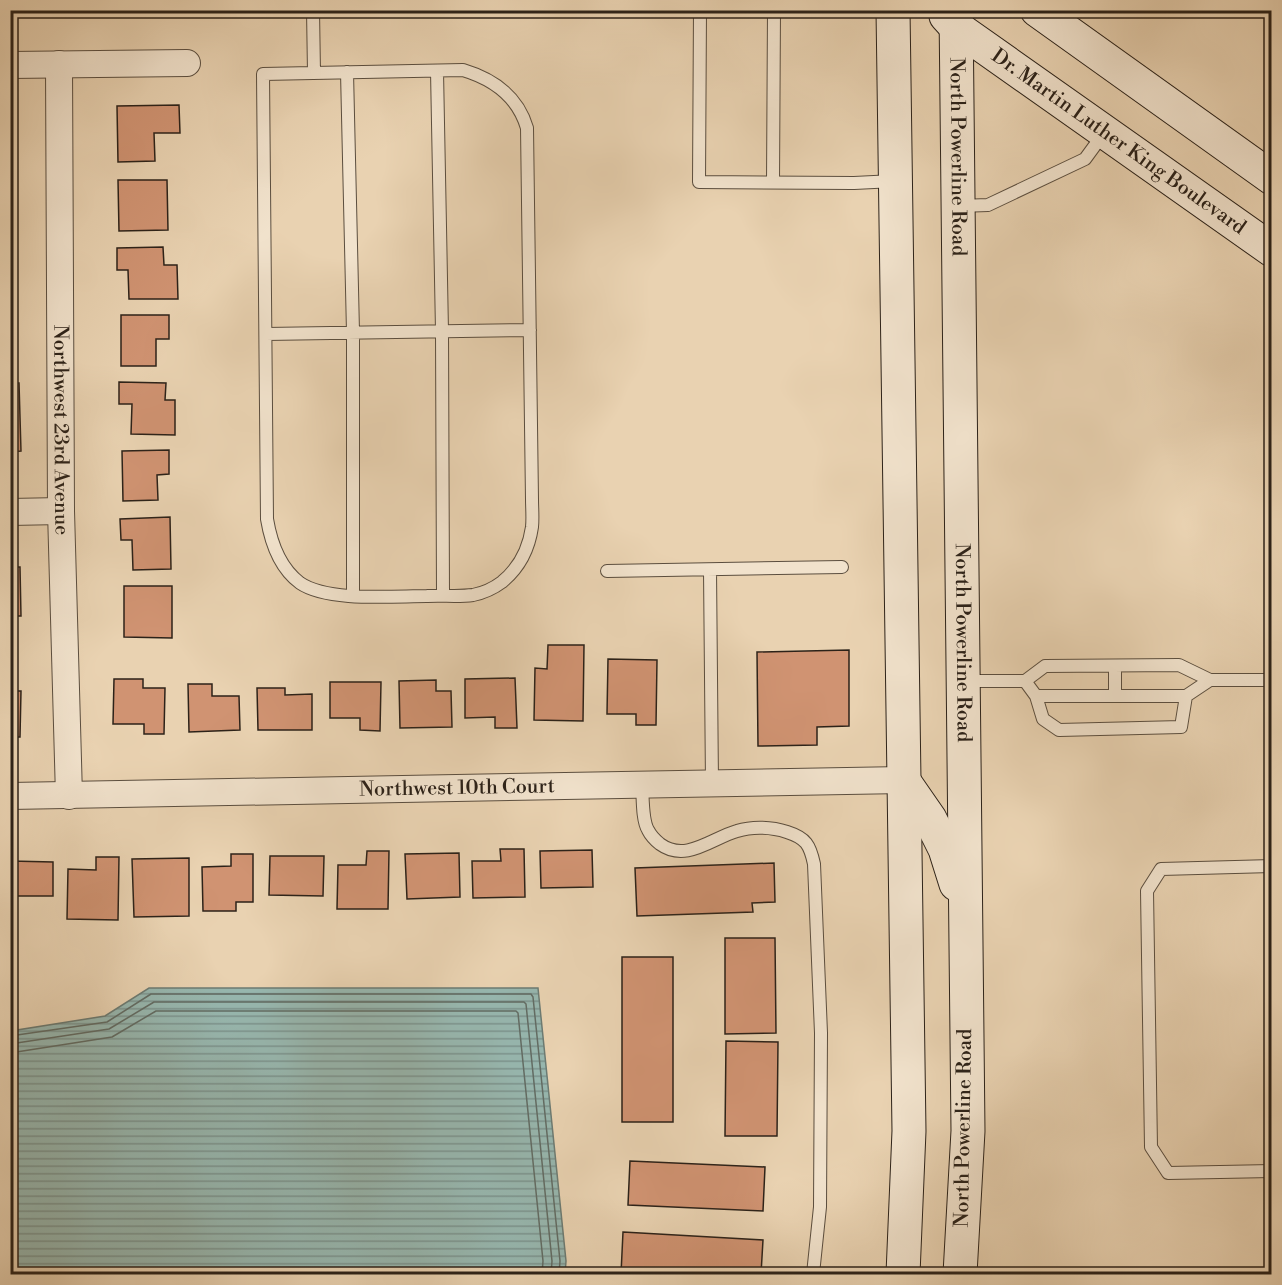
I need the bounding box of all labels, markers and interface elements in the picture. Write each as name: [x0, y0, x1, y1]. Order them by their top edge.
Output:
street label: Dr. Martin Luther King Boulevard: [987, 43, 1251, 241]
street label: North Powerline Road: [944, 57, 971, 257]
street label: Northwest 23rd Avenue: [48, 325, 74, 536]
street label: North Powerline Road: [949, 543, 976, 743]
street label: Northwest 10th Court: [359, 774, 555, 802]
street label: North Powerline Road: [950, 1028, 978, 1228]

